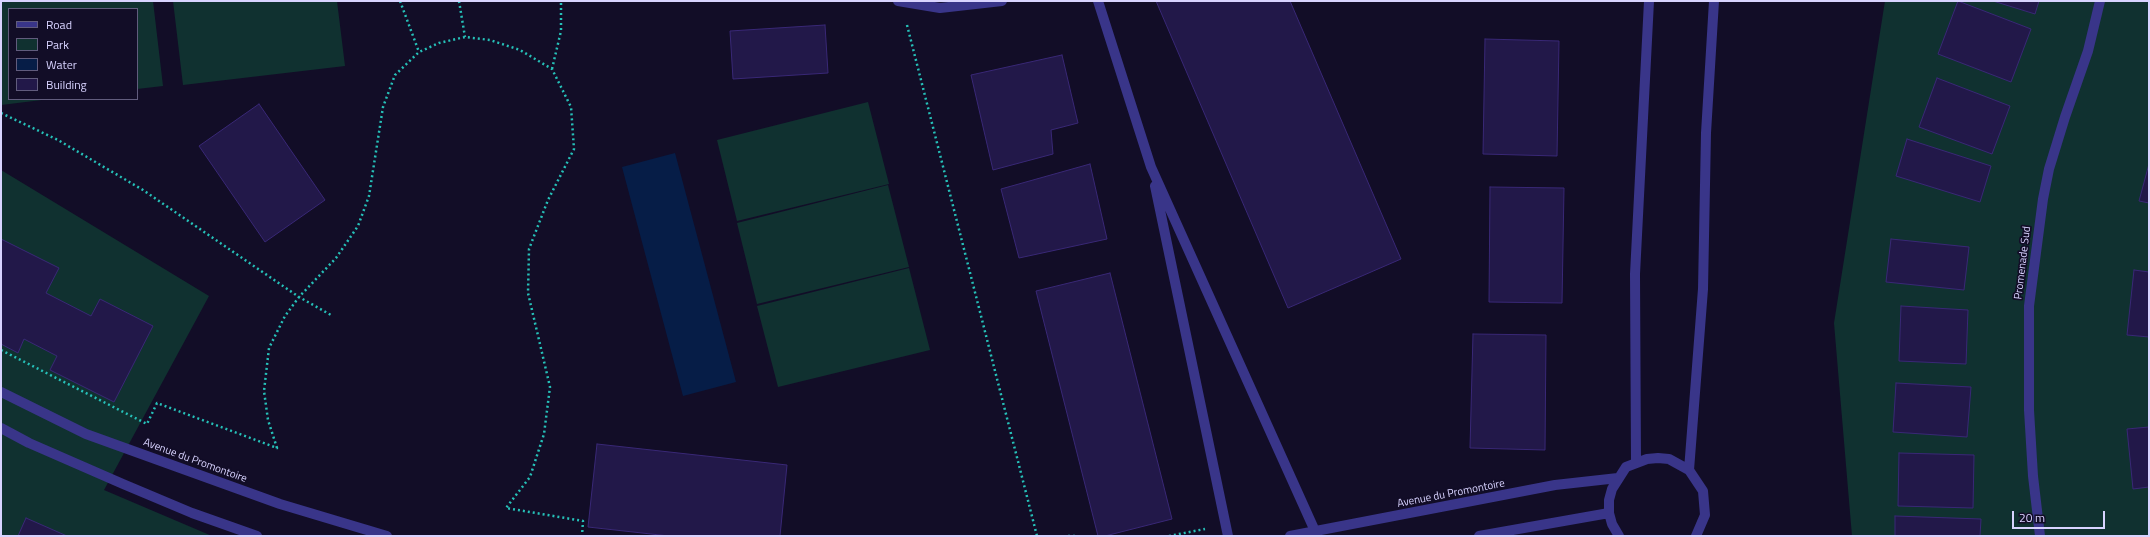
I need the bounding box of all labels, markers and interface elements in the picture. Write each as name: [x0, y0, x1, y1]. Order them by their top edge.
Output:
legend: [8, 8, 138, 100]
text: Road: [46, 15, 72, 34]
text: Park: [46, 35, 69, 54]
text: Water: [46, 55, 77, 74]
text: Building: [46, 75, 87, 94]
street label: Promenade Sud: [2012, 226, 2034, 300]
street label: Avenue du Promontoire: [141, 436, 249, 486]
street label: Avenue du Promontoire: [1396, 477, 1506, 511]
scale bar: [2014, 503, 2107, 529]
text: 20 m: [2019, 508, 2045, 527]

